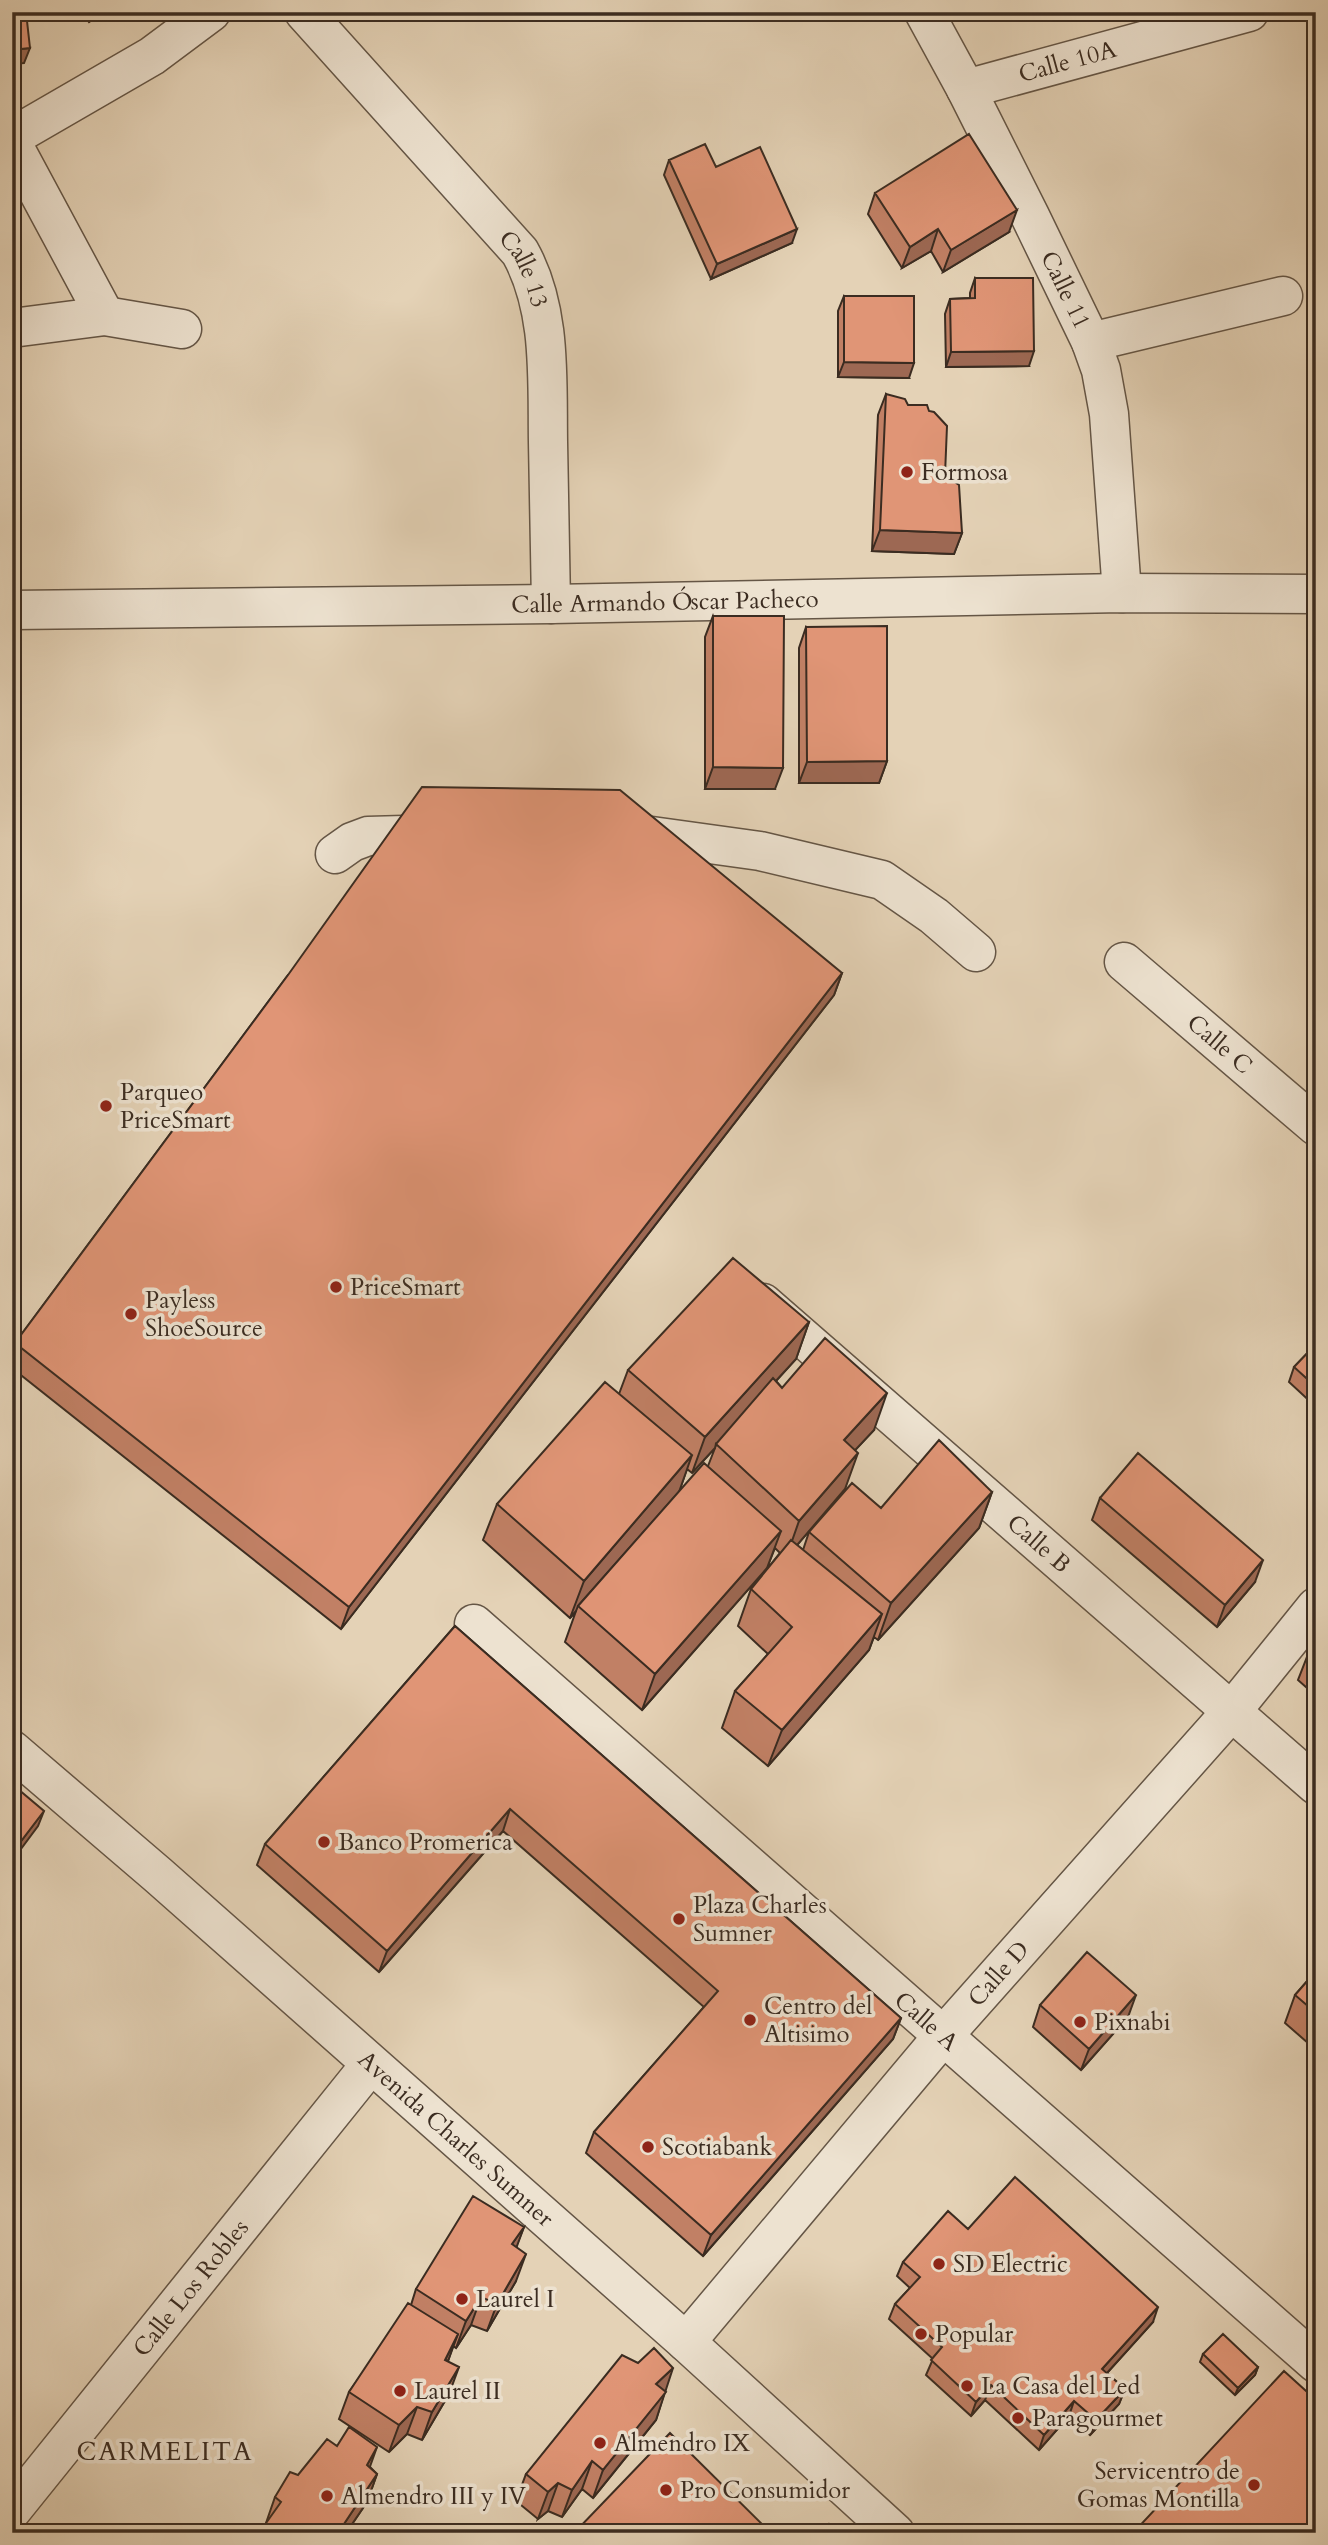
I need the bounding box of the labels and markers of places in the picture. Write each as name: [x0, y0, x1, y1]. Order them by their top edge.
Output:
place label: Formosa: [921, 456, 1009, 489]
marker: Formosa: [899, 464, 915, 480]
place label: Parqueo PriceSmart: [120, 1076, 231, 1137]
marker: Parqueo PriceSmart: [98, 1098, 114, 1114]
place label: PriceSmart: [350, 1271, 461, 1304]
marker: PriceSmart: [328, 1279, 344, 1295]
place label: Payless ShoeSource: [145, 1284, 263, 1345]
marker: Payless ShoeSource: [123, 1306, 139, 1322]
place label: Banco Promerica: [338, 1826, 513, 1859]
marker: Banco Promerica: [316, 1834, 332, 1850]
place label: Plaza Charles Sumner: [693, 1889, 827, 1950]
marker: Plaza Charles Sumner: [671, 1911, 687, 1927]
place label: Centro del Altisimo: [764, 1990, 872, 2051]
place label: Pixnabi: [1094, 2006, 1171, 2039]
marker: Centro del Altisimo: [742, 2012, 758, 2028]
marker: Pixnabi: [1072, 2014, 1088, 2030]
place label: Scotiabank: [662, 2131, 773, 2164]
marker: Scotiabank: [640, 2139, 656, 2155]
place label: SD Electric: [953, 2248, 1068, 2281]
marker: SD Electric: [931, 2256, 947, 2272]
place label: Laurel I: [476, 2283, 554, 2316]
marker: Laurel I: [454, 2291, 470, 2307]
place label: Popular: [935, 2318, 1014, 2351]
marker: Popular: [913, 2326, 929, 2342]
place label: La Casa del Led: [981, 2370, 1141, 2403]
place label: Laurel II: [414, 2375, 501, 2408]
marker: La Casa del Led: [959, 2378, 975, 2394]
marker: Laurel II: [392, 2383, 408, 2399]
place label: Paragourmet: [1032, 2402, 1163, 2435]
marker: Paragourmet: [1010, 2410, 1026, 2426]
place label: Almendro IX: [614, 2427, 750, 2460]
marker: Almendro IX: [592, 2435, 608, 2451]
place label: Servicentro de Gomas Montilla: [1077, 2455, 1241, 2516]
place label: Pro Consumidor: [680, 2474, 850, 2507]
marker: Servicentro de Gomas Montilla: [1246, 2477, 1262, 2493]
place label: Almendro III y IV: [341, 2480, 526, 2513]
marker: Pro Consumidor: [658, 2482, 674, 2498]
marker: Almendro III y IV: [319, 2488, 335, 2504]

